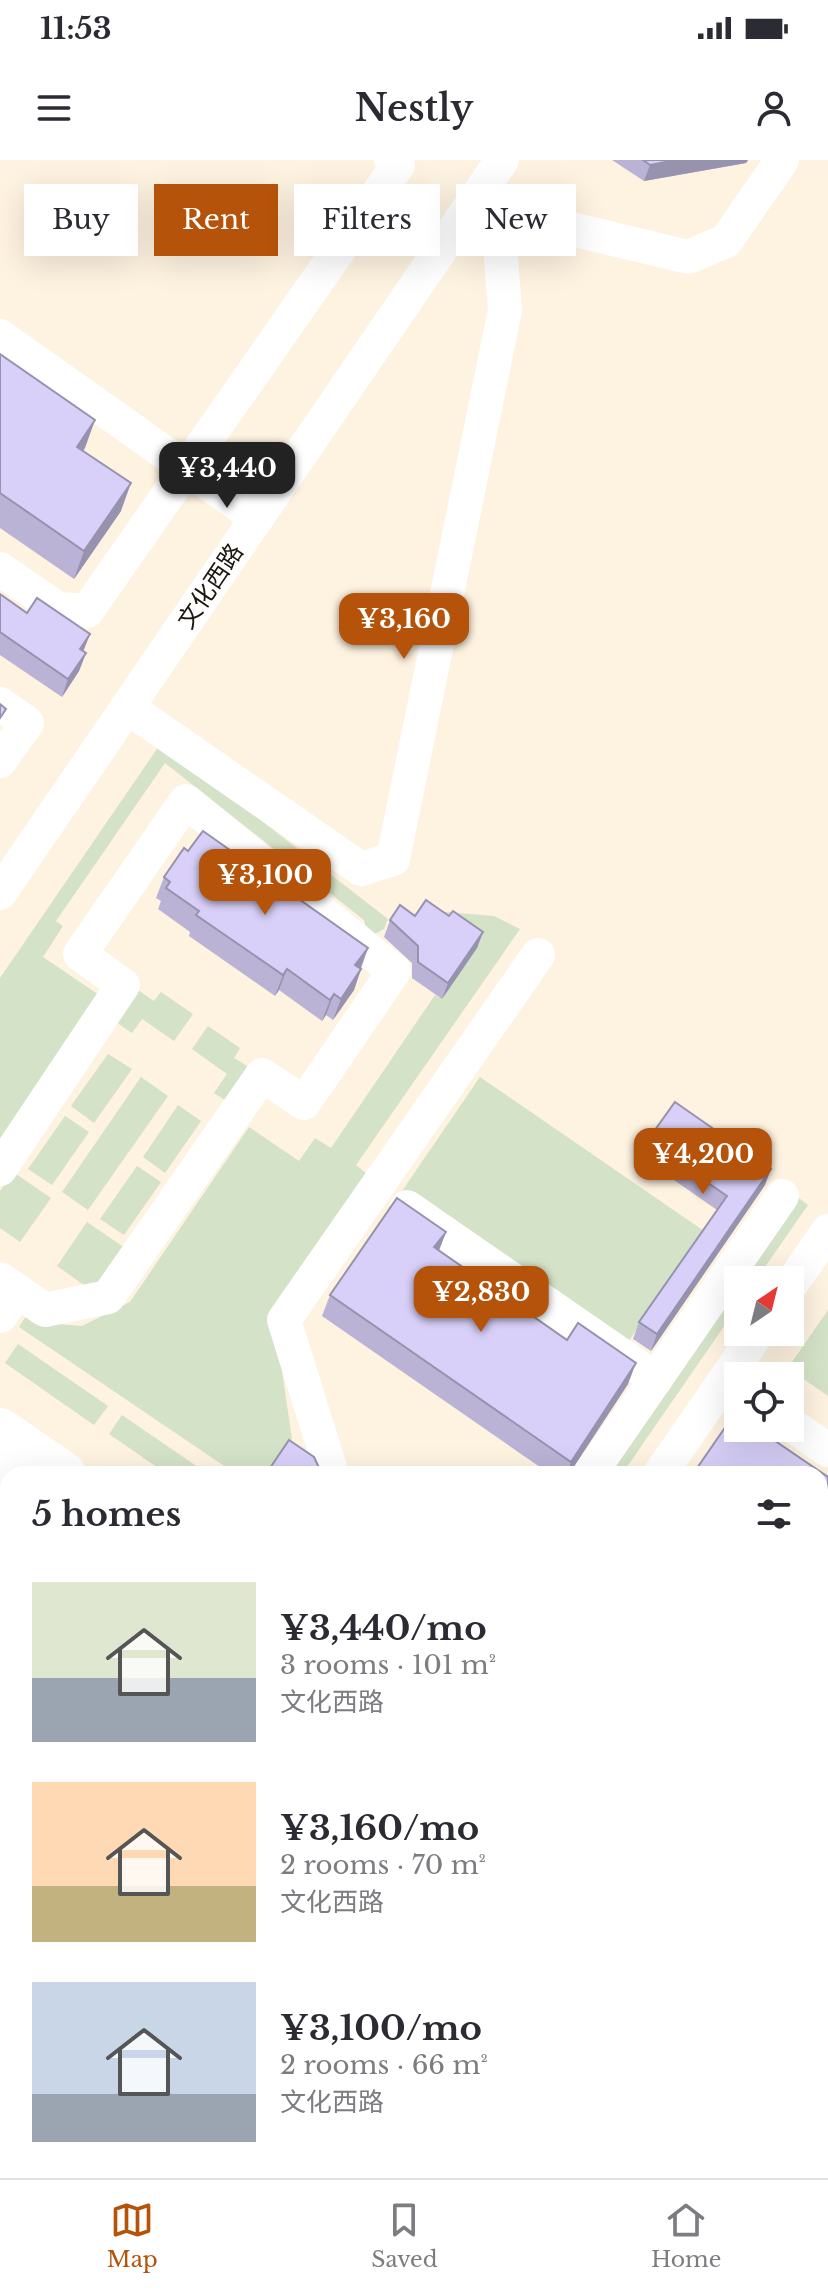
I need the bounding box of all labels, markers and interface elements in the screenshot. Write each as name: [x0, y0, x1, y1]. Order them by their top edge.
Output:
text: 11:53: [40, 10, 112, 47]
icon: menu: [32, 86, 76, 130]
text: Nestly: [355, 86, 473, 131]
icon: person: [752, 86, 796, 130]
chip: Buy: [24, 184, 138, 256]
chip: Rent: [154, 184, 278, 256]
chip: Filters: [294, 184, 440, 256]
chip: New: [456, 184, 576, 256]
pin: ¥3,440: [162, 442, 292, 510]
text: ¥3,440: [177, 452, 277, 484]
street label: 文化西路: [171, 538, 249, 634]
pin: ¥3,160: [339, 593, 469, 661]
text: ¥3,160: [357, 603, 451, 635]
pin: ¥3,100: [200, 849, 330, 917]
text: ¥3,100: [217, 859, 313, 891]
pin: ¥4,200: [638, 1128, 768, 1196]
text: ¥4,200: [652, 1138, 754, 1170]
pin: ¥2,830: [416, 1266, 546, 1334]
north arrow: [724, 1266, 804, 1346]
map controls: [724, 1266, 804, 1442]
text: ¥2,830: [432, 1276, 530, 1308]
button: locate: [724, 1362, 804, 1442]
icon: filters: [752, 1492, 796, 1536]
text: 5 homes: [32, 1493, 181, 1535]
text: ¥3,440/mo: [280, 1607, 487, 1649]
icon: home: [96, 1614, 192, 1710]
text: 3 rooms · 101 m²: [280, 1649, 496, 1681]
text: 文化西路: [280, 1686, 384, 1718]
text: ¥3,160/mo: [280, 1807, 479, 1849]
icon: home: [96, 1814, 192, 1910]
text: 2 rooms · 70 m²: [280, 1849, 486, 1881]
text: 文化西路: [280, 1886, 384, 1918]
text: ¥3,100/mo: [280, 2007, 482, 2049]
icon: home: [96, 2014, 192, 2110]
text: 2 rooms · 66 m²: [280, 2049, 488, 2081]
text: 文化西路: [280, 2086, 384, 2118]
tab: Map: [107, 2198, 158, 2273]
tab: Saved: [371, 2198, 438, 2273]
tab: Home: [651, 2198, 721, 2273]

